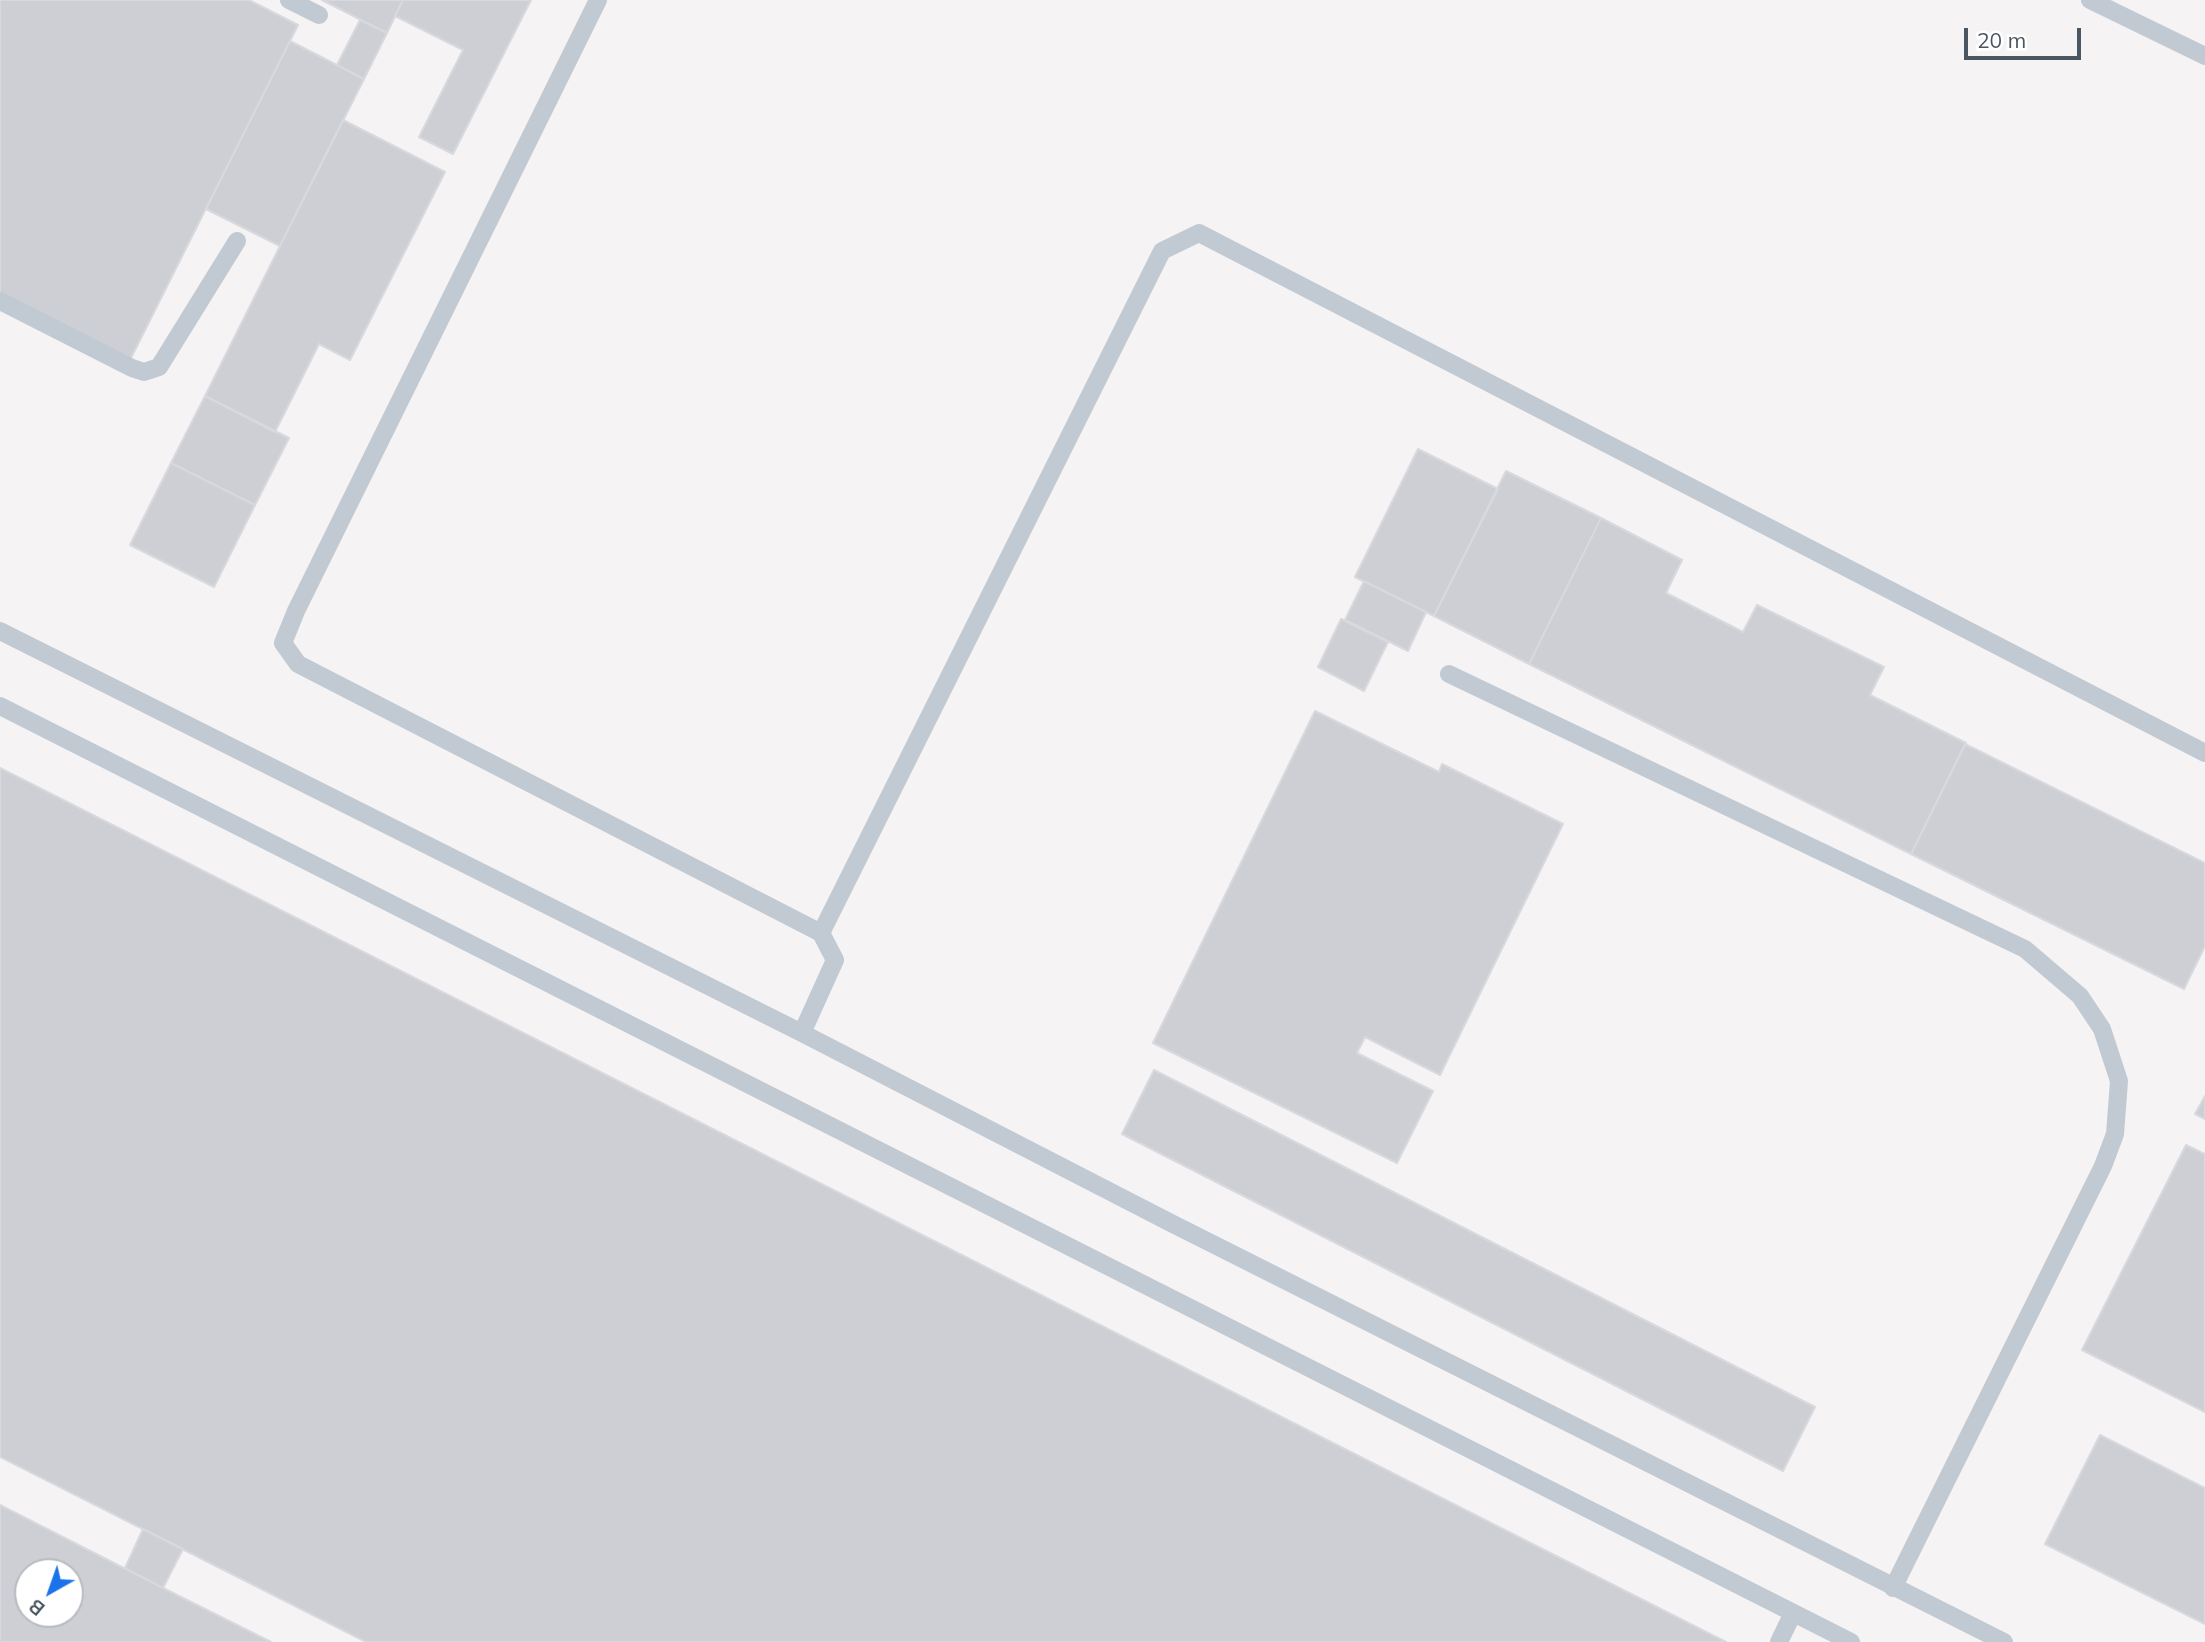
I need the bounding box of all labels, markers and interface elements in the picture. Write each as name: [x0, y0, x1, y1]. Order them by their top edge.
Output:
scale bar: [1967, 14, 2084, 58]
text: 20 m: [1977, 27, 2026, 53]
north arrow: [14, 1558, 84, 1628]
text: B: [24, 1594, 50, 1621]

